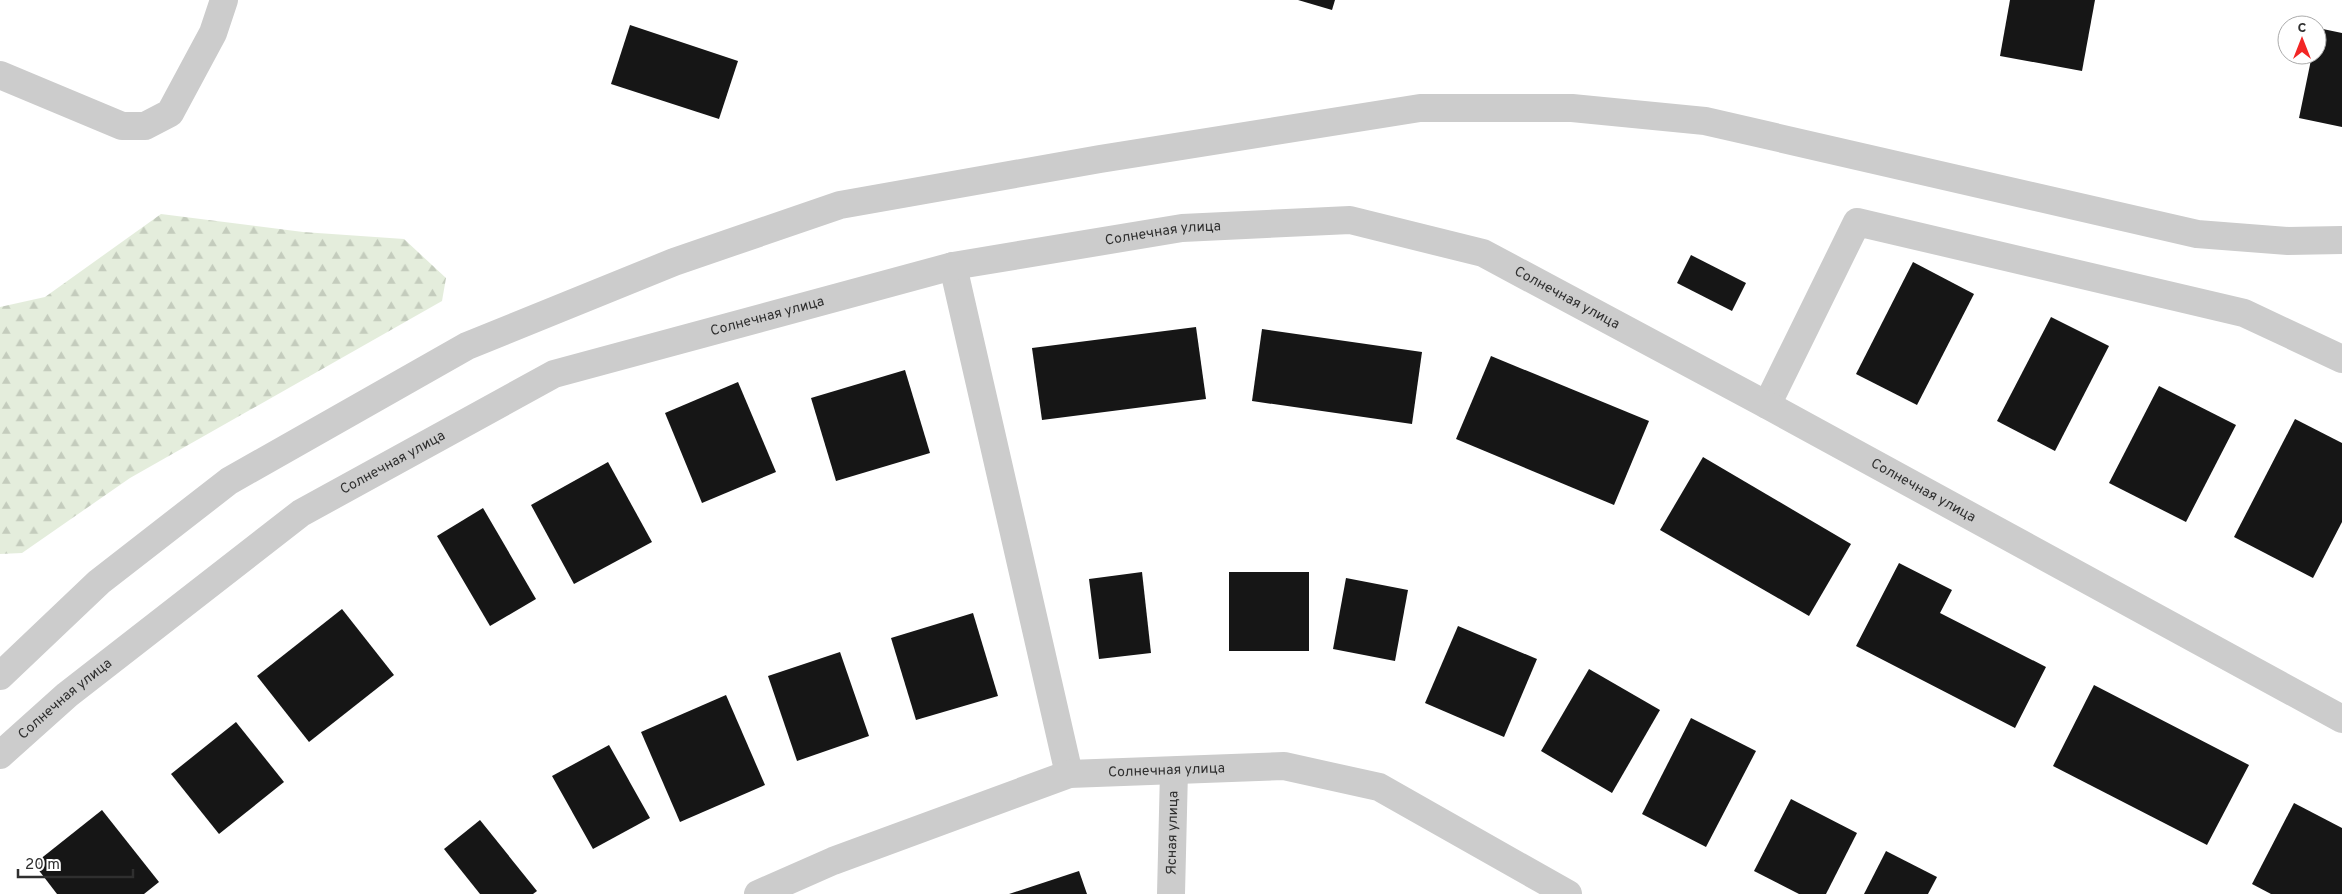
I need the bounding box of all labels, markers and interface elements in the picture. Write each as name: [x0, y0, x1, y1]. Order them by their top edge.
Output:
north arrow: [2277, 15, 2327, 65]
text: С: [2298, 20, 2307, 37]
street label: Солнечная улица: [1104, 218, 1221, 249]
street label: Солнечная улица: [1511, 263, 1623, 333]
street label: Солнечная улица: [709, 293, 826, 340]
street label: Солнечная улица: [337, 427, 448, 498]
street label: Солнечная улица: [1868, 455, 1979, 526]
street label: Солнечная улица: [15, 655, 115, 743]
street label: Солнечная улица: [1108, 760, 1225, 781]
street label: Ясная улица: [1163, 791, 1182, 875]
scale bar: [18, 846, 132, 878]
text: 20 m: [25, 856, 60, 875]

